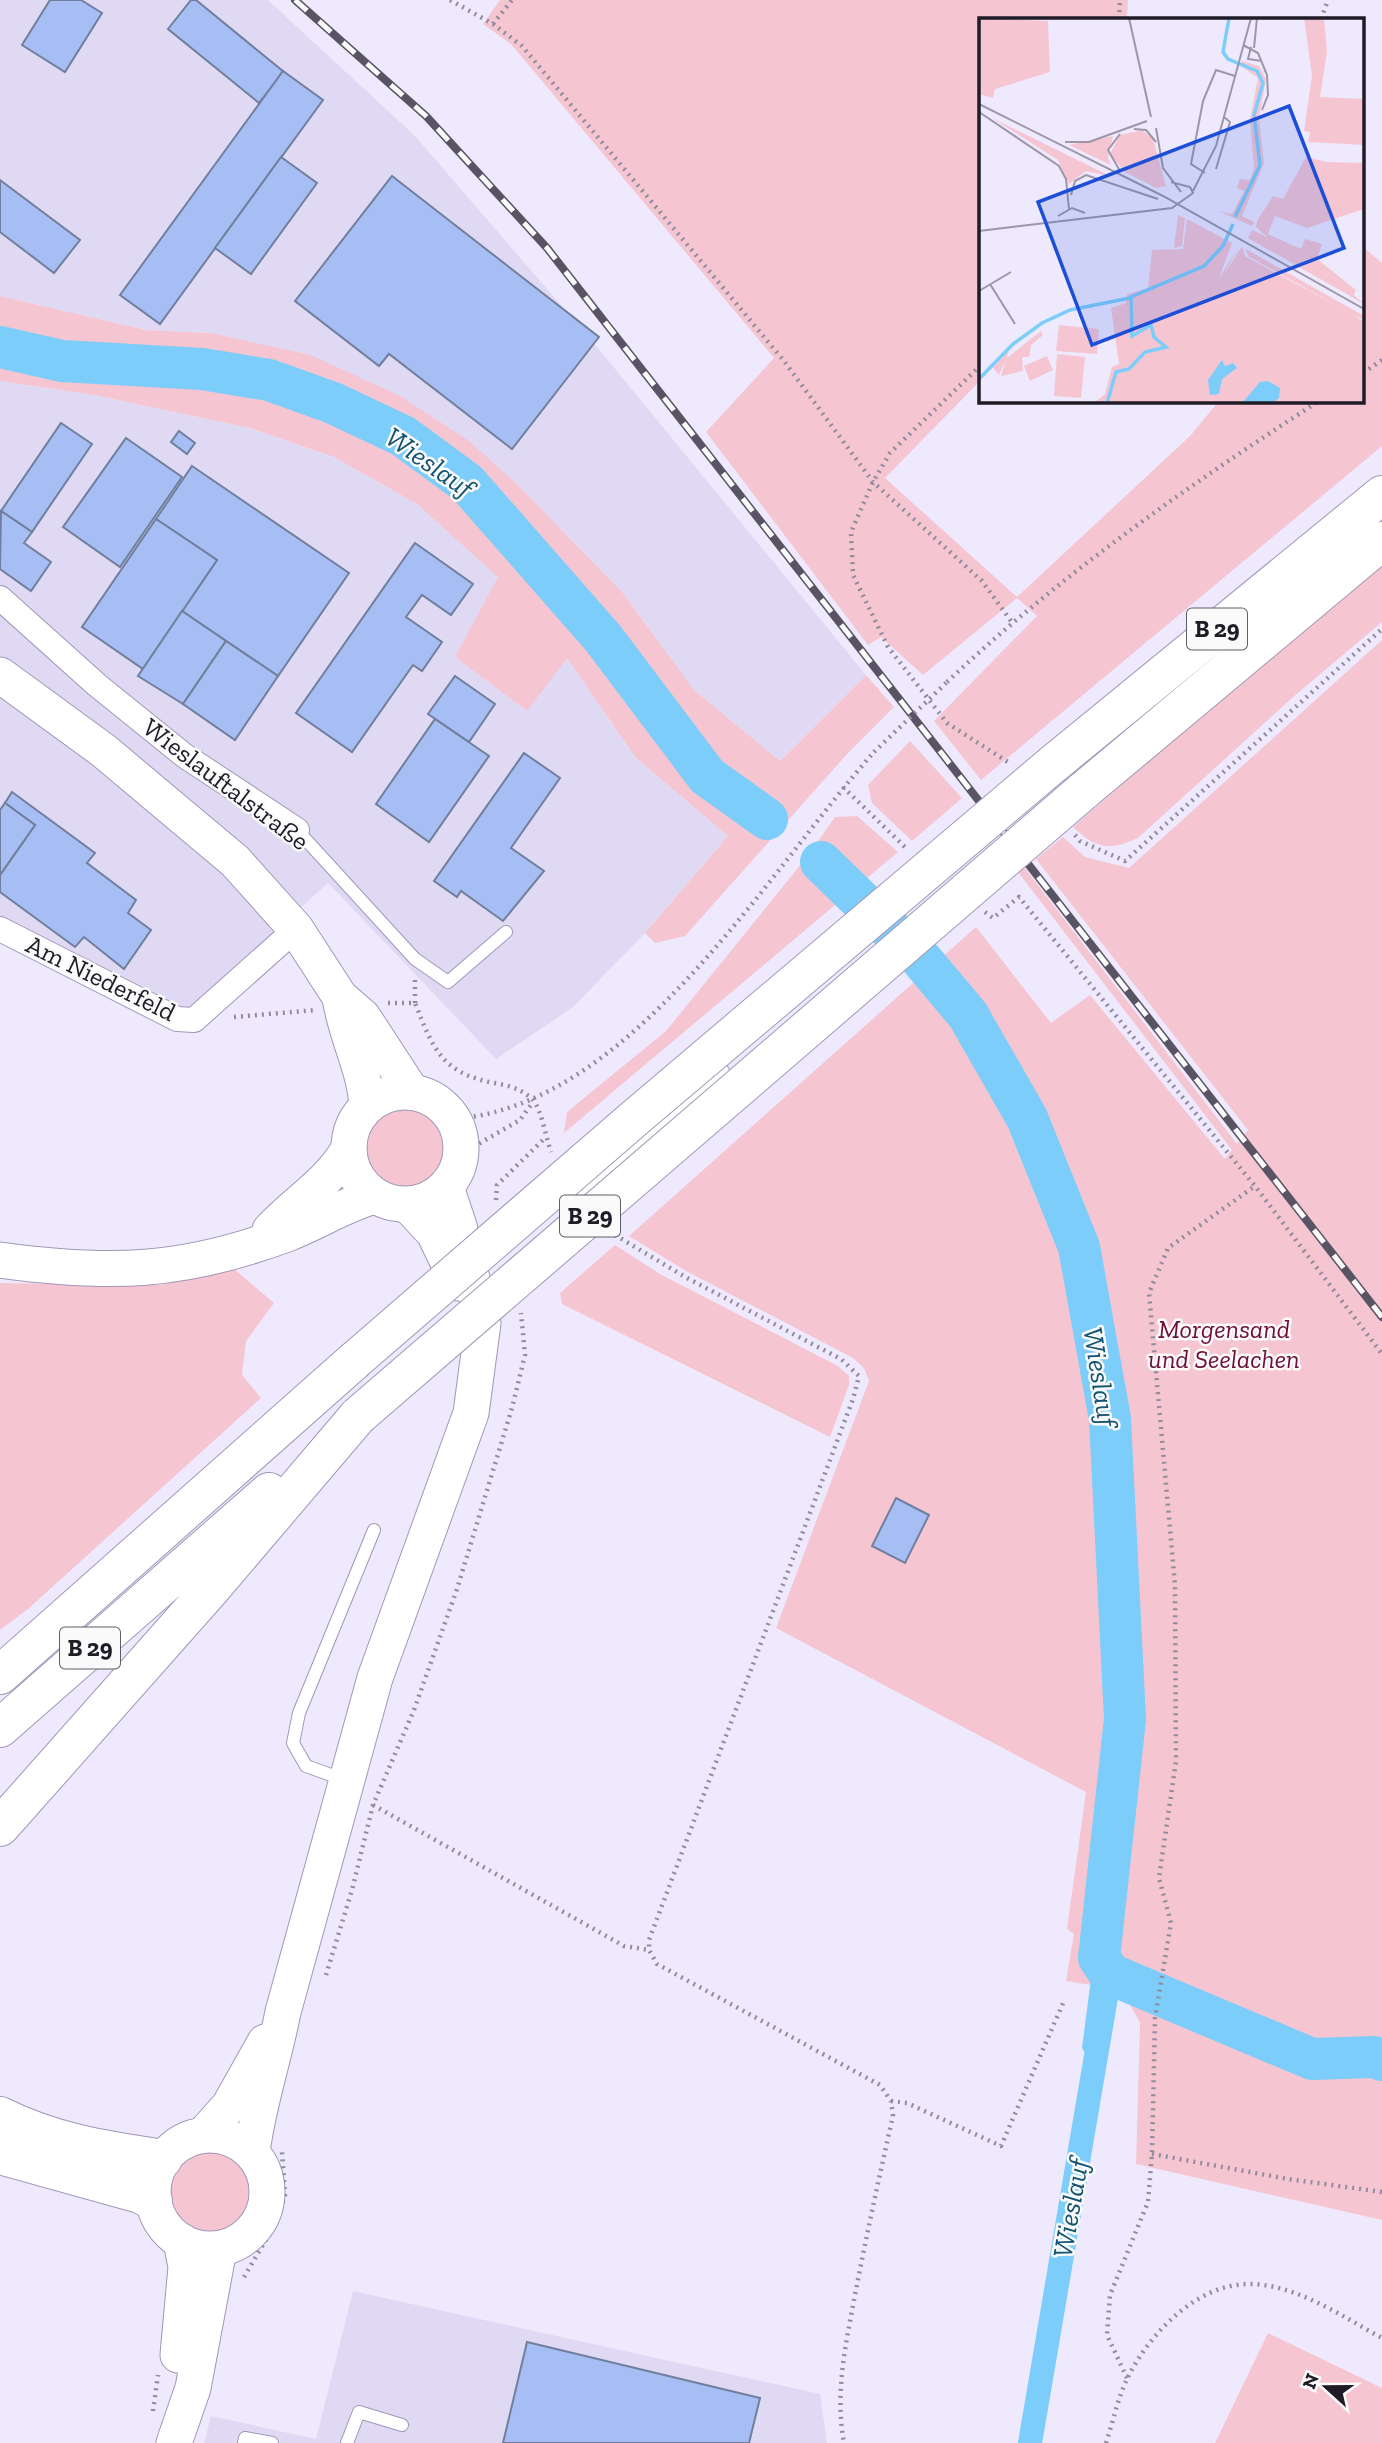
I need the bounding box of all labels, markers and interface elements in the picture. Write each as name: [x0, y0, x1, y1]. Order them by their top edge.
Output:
inset map: [979, 18, 1364, 402]
water label: Wieslauf: [379, 420, 483, 507]
road number: B 29: [1187, 608, 1247, 650]
street label: Wieslauftalstraße: [137, 711, 315, 857]
street label: Am Niederfeld: [21, 928, 181, 1028]
road number: B 29: [560, 1196, 620, 1236]
park label: Morgensand und Seelachen: [1148, 1313, 1300, 1375]
water label: Wieslauf: [1076, 1325, 1125, 1433]
road number: B 29: [60, 1628, 120, 1668]
water label: Wieslauf: [1046, 2153, 1096, 2260]
north arrow: [1291, 2352, 1361, 2422]
text: N: [1297, 2370, 1324, 2392]

